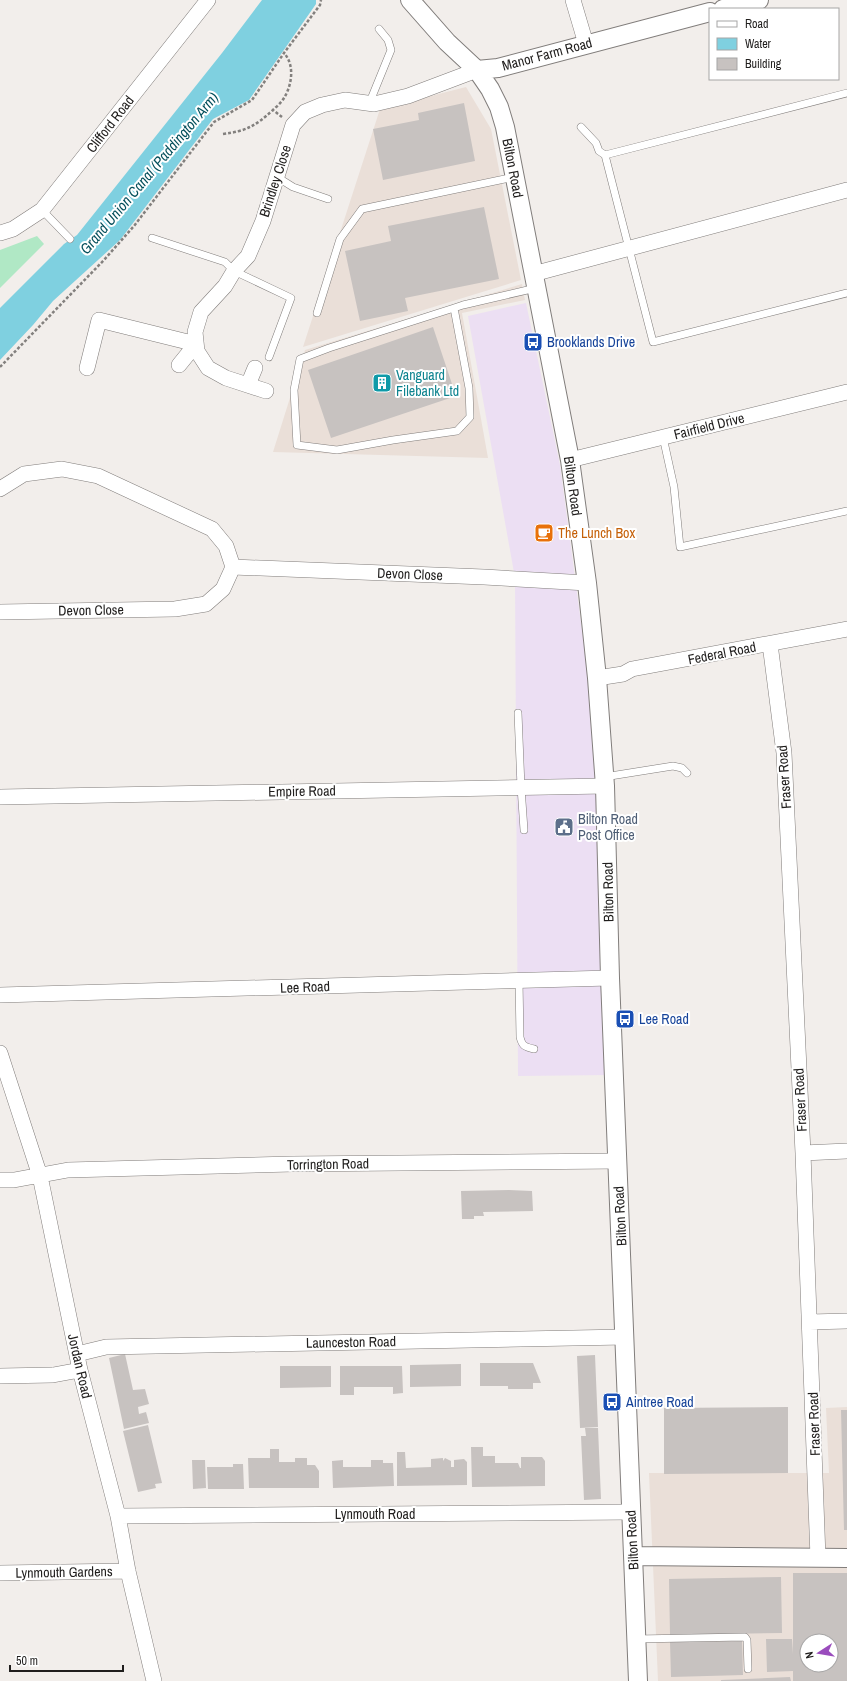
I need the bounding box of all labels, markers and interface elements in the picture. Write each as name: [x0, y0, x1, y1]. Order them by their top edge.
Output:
legend: [709, 8, 839, 80]
text: Road: [745, 16, 769, 32]
street label: Manor Farm Road: [500, 33, 594, 75]
text: Water: [745, 36, 772, 52]
text: Building: [745, 56, 782, 72]
water label: Grand Union Canal (Paddington Arm): [75, 87, 223, 259]
street label: Clifford Road: [82, 92, 138, 156]
street label: Bilton Road: [498, 137, 528, 199]
street label: Brindley Close: [255, 143, 295, 219]
bus stop icon: Brooklands Drive: [522, 331, 544, 353]
place label: Brooklands Drive: [547, 333, 635, 351]
place label: Vanguard Filebank Ltd: [396, 366, 459, 400]
building icon: Vanguard Filebank Ltd: [371, 372, 393, 394]
street label: Fairfield Drive: [672, 409, 746, 443]
street label: Bilton Road: [560, 455, 586, 517]
cafe icon: The Lunch Box: [533, 522, 555, 544]
place label: The Lunch Box: [558, 524, 635, 542]
street label: Devon Close: [377, 564, 443, 584]
street label: Devon Close: [58, 600, 124, 620]
street label: Federal Road: [686, 638, 758, 668]
street label: Fraser Road: [773, 745, 795, 809]
street label: Empire Road: [268, 781, 336, 801]
place label: Bilton Road Post Office: [578, 810, 638, 844]
public building icon: Bilton Road Post Office: [553, 816, 575, 838]
street label: Bilton Road: [598, 862, 618, 922]
street label: Lee Road: [280, 977, 330, 997]
bus stop icon: Lee Road: [614, 1008, 636, 1030]
place label: Lee Road: [639, 1010, 689, 1028]
street label: Fraser Road: [789, 1068, 811, 1132]
street label: Torrington Road: [287, 1154, 369, 1174]
street label: Bilton Road: [609, 1186, 631, 1246]
street label: Jordan Road: [64, 1332, 96, 1400]
street label: Launceston Road: [306, 1332, 396, 1352]
bus stop icon: Aintree Road: [601, 1391, 623, 1413]
street label: Fraser Road: [804, 1392, 824, 1456]
place label: Aintree Road: [625, 1393, 694, 1411]
street label: Lynmouth Road: [335, 1505, 415, 1523]
street label: Bilton Road: [621, 1510, 643, 1570]
street label: Lynmouth Gardens: [15, 1562, 113, 1582]
north arrow: [799, 1633, 839, 1673]
scale bar: [10, 1647, 123, 1673]
text: N: [802, 1650, 817, 1660]
text: 50 m: [16, 1653, 38, 1669]

